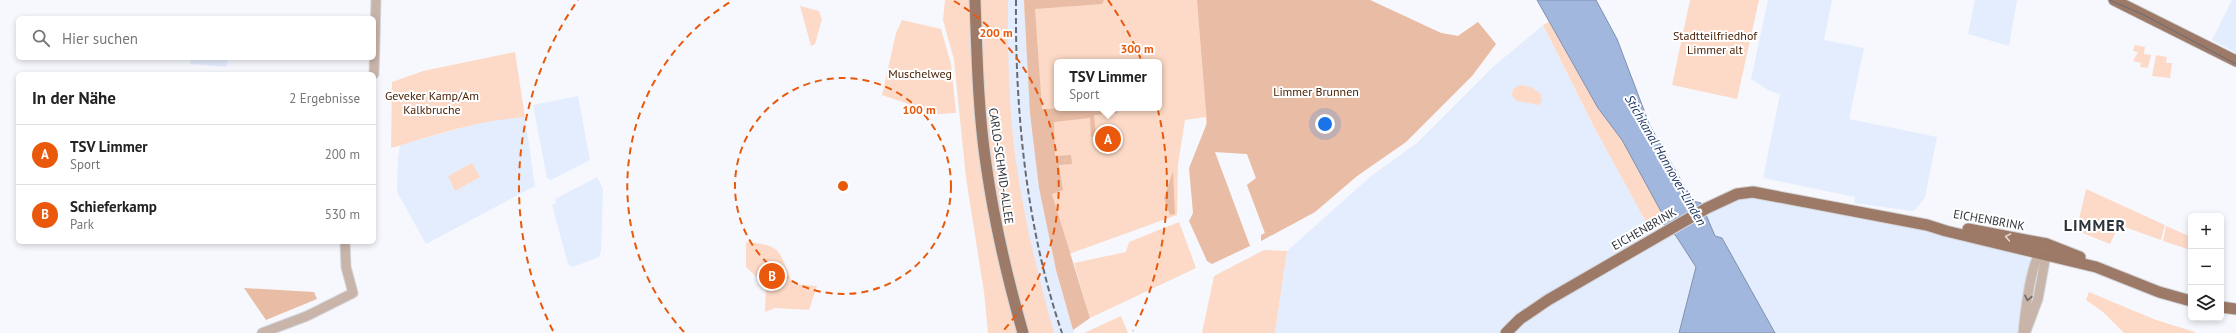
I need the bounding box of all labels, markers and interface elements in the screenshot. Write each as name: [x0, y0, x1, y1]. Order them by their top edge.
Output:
search box: [16, 16, 376, 60]
text: 200 m: [979, 25, 1013, 40]
icon: search: [30, 27, 52, 49]
park label: Stadtteilfriedhof Limmer alt: [1673, 28, 1758, 57]
text: Hier suchen: [62, 29, 138, 48]
text: 300 m: [1120, 41, 1154, 56]
popup: [1054, 59, 1162, 111]
park label: Muschelweg: [888, 66, 952, 81]
text: TSV Limmer: [1069, 67, 1147, 86]
park label: Limmer Brunnen: [1273, 84, 1359, 99]
text: Sport: [1069, 86, 1099, 103]
text: In der Nähe: [32, 87, 116, 109]
park label: Geveker Kamp/Am Kalkbruche: [385, 88, 479, 117]
text: 2 Ergebnisse: [289, 90, 360, 107]
water label: Stichkanal Hannover-Linden: [1621, 92, 1710, 229]
text: 100 m: [902, 102, 936, 117]
street label: CARLO-SCHMID-ALLEE: [986, 107, 1017, 225]
your location: [1315, 114, 1335, 134]
pin: A: [1095, 124, 1121, 154]
text: TSV Limmer: [70, 137, 148, 156]
text: A: [41, 146, 49, 163]
text: 200 m: [325, 146, 360, 163]
text: Sport: [70, 156, 100, 173]
centre of rings: [836, 179, 850, 193]
text: Schieferkamp: [70, 197, 157, 216]
street label: EICHENBRINK: [1609, 204, 1679, 253]
text: B: [41, 206, 49, 223]
text: 530 m: [325, 206, 360, 223]
street label: EICHENBRINK: [1952, 206, 2026, 233]
map controls: [2188, 213, 2224, 321]
button: +: [2188, 213, 2224, 249]
district label: LIMMER: [2064, 215, 2126, 235]
text: Park: [70, 216, 94, 233]
one-way arrow: [2005, 233, 2011, 241]
button: −: [2188, 249, 2224, 285]
pin: B: [759, 261, 785, 291]
button: layers: [2188, 285, 2224, 321]
one-way arrow: [2024, 294, 2033, 301]

